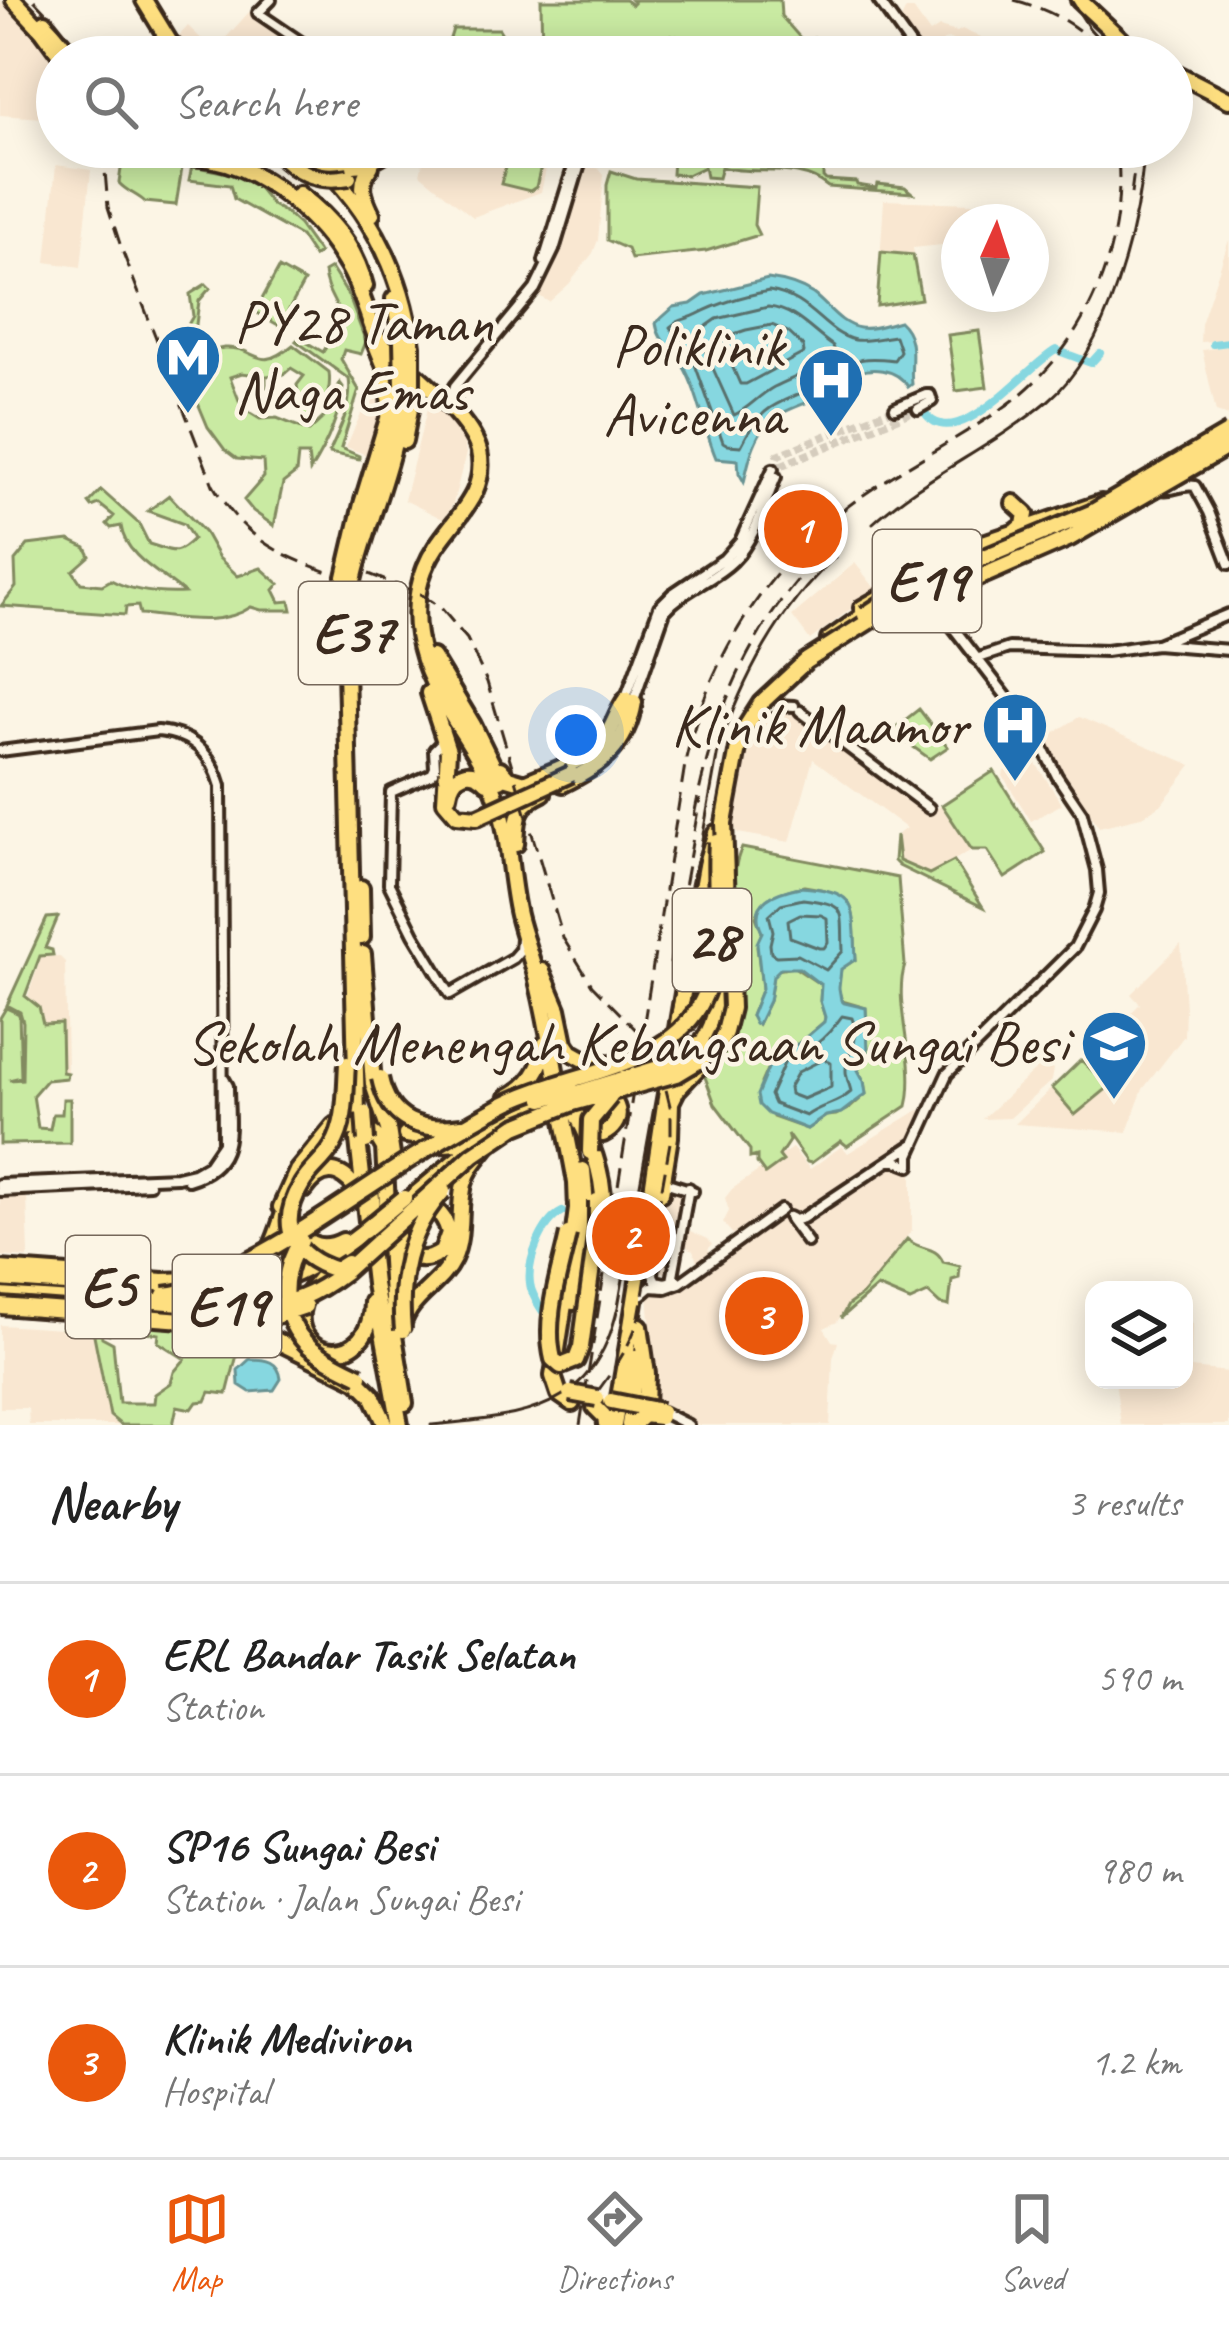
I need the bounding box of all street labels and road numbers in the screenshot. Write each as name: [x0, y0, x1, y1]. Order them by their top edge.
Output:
road number: E19: [873, 530, 981, 632]
road number: E37: [299, 582, 407, 684]
road number: 28: [673, 889, 751, 991]
road number: E5: [66, 1236, 150, 1338]
road number: E19: [173, 1255, 281, 1357]

